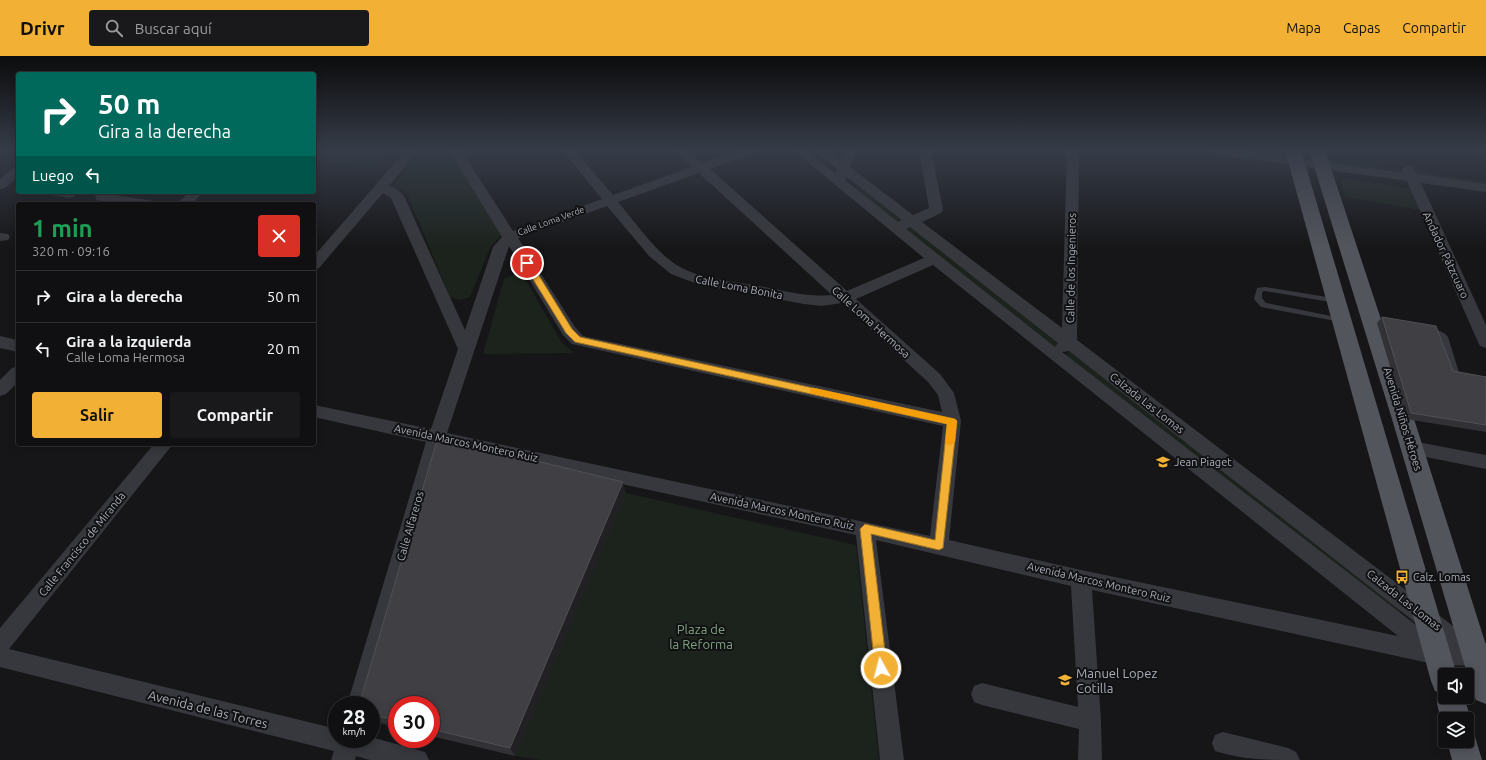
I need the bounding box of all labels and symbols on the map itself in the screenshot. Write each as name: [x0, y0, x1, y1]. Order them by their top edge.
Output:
street label: Calle Loma Verde: [516, 204, 586, 238]
street label: Andador Pátzcuaro: [1421, 210, 1471, 300]
street label: Calle de los Ingenieros: [1064, 213, 1078, 323]
pin: [510, 246, 544, 280]
street label: Calle Loma Bonita: [694, 273, 784, 301]
street label: Calle Loma Hermosa: [830, 284, 912, 360]
street label: Avenida Niños Héroes: [1382, 366, 1425, 472]
street label: Calzada Las Lomas: [1107, 370, 1187, 436]
street label: Avenida Marcos Montero Ruiz: [393, 422, 539, 464]
school or university icon: Jean Piaget: [1155, 454, 1171, 470]
place label: Jean Piaget: [1174, 456, 1232, 468]
street label: Calle Alfareros: [394, 489, 426, 562]
street label: Calle Francisco de Miranda: [36, 490, 128, 598]
street label: Avenida Marcos Montero Ruiz: [709, 490, 855, 532]
street label: Avenida Marcos Montero Ruiz: [1026, 560, 1172, 604]
street label: Calzada Las Lomas: [1364, 567, 1444, 633]
bus stop icon: Calz. Lomas: [1394, 569, 1410, 585]
place label: Calz. Lomas: [1413, 571, 1471, 583]
park label: Plaza de la Reforma: [669, 622, 733, 651]
position arrow: [860, 647, 902, 689]
place label: Manuel Lopez Cotilla: [1076, 666, 1157, 695]
school or university icon: Manuel Lopez Cotilla: [1057, 672, 1073, 688]
street label: Avenida de las Torres: [147, 687, 270, 731]
speed limit sign: 30: [388, 696, 440, 748]

